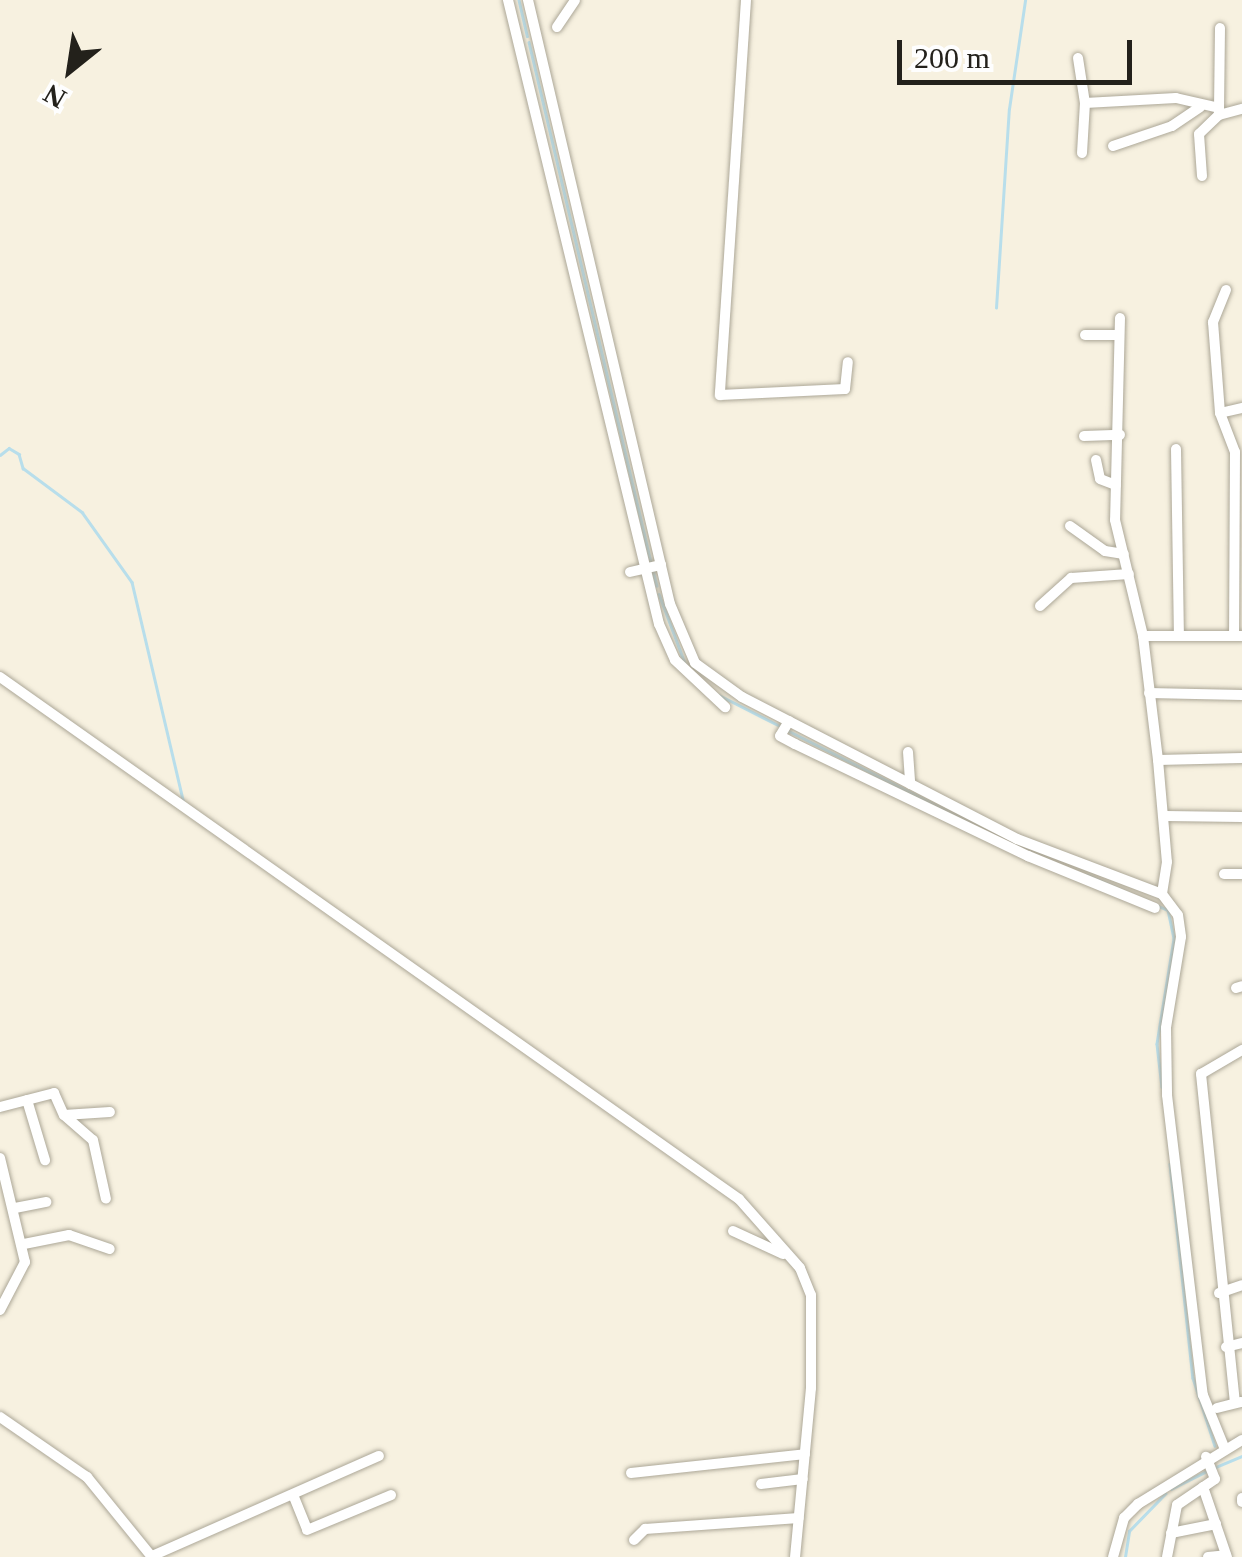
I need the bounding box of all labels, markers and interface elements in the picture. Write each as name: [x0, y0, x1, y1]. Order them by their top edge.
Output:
north arrow: [20, 20, 120, 120]
scale bar: [902, 20, 1137, 82]
text: 200 m: [914, 41, 990, 74]
text: N: [38, 78, 71, 115]

